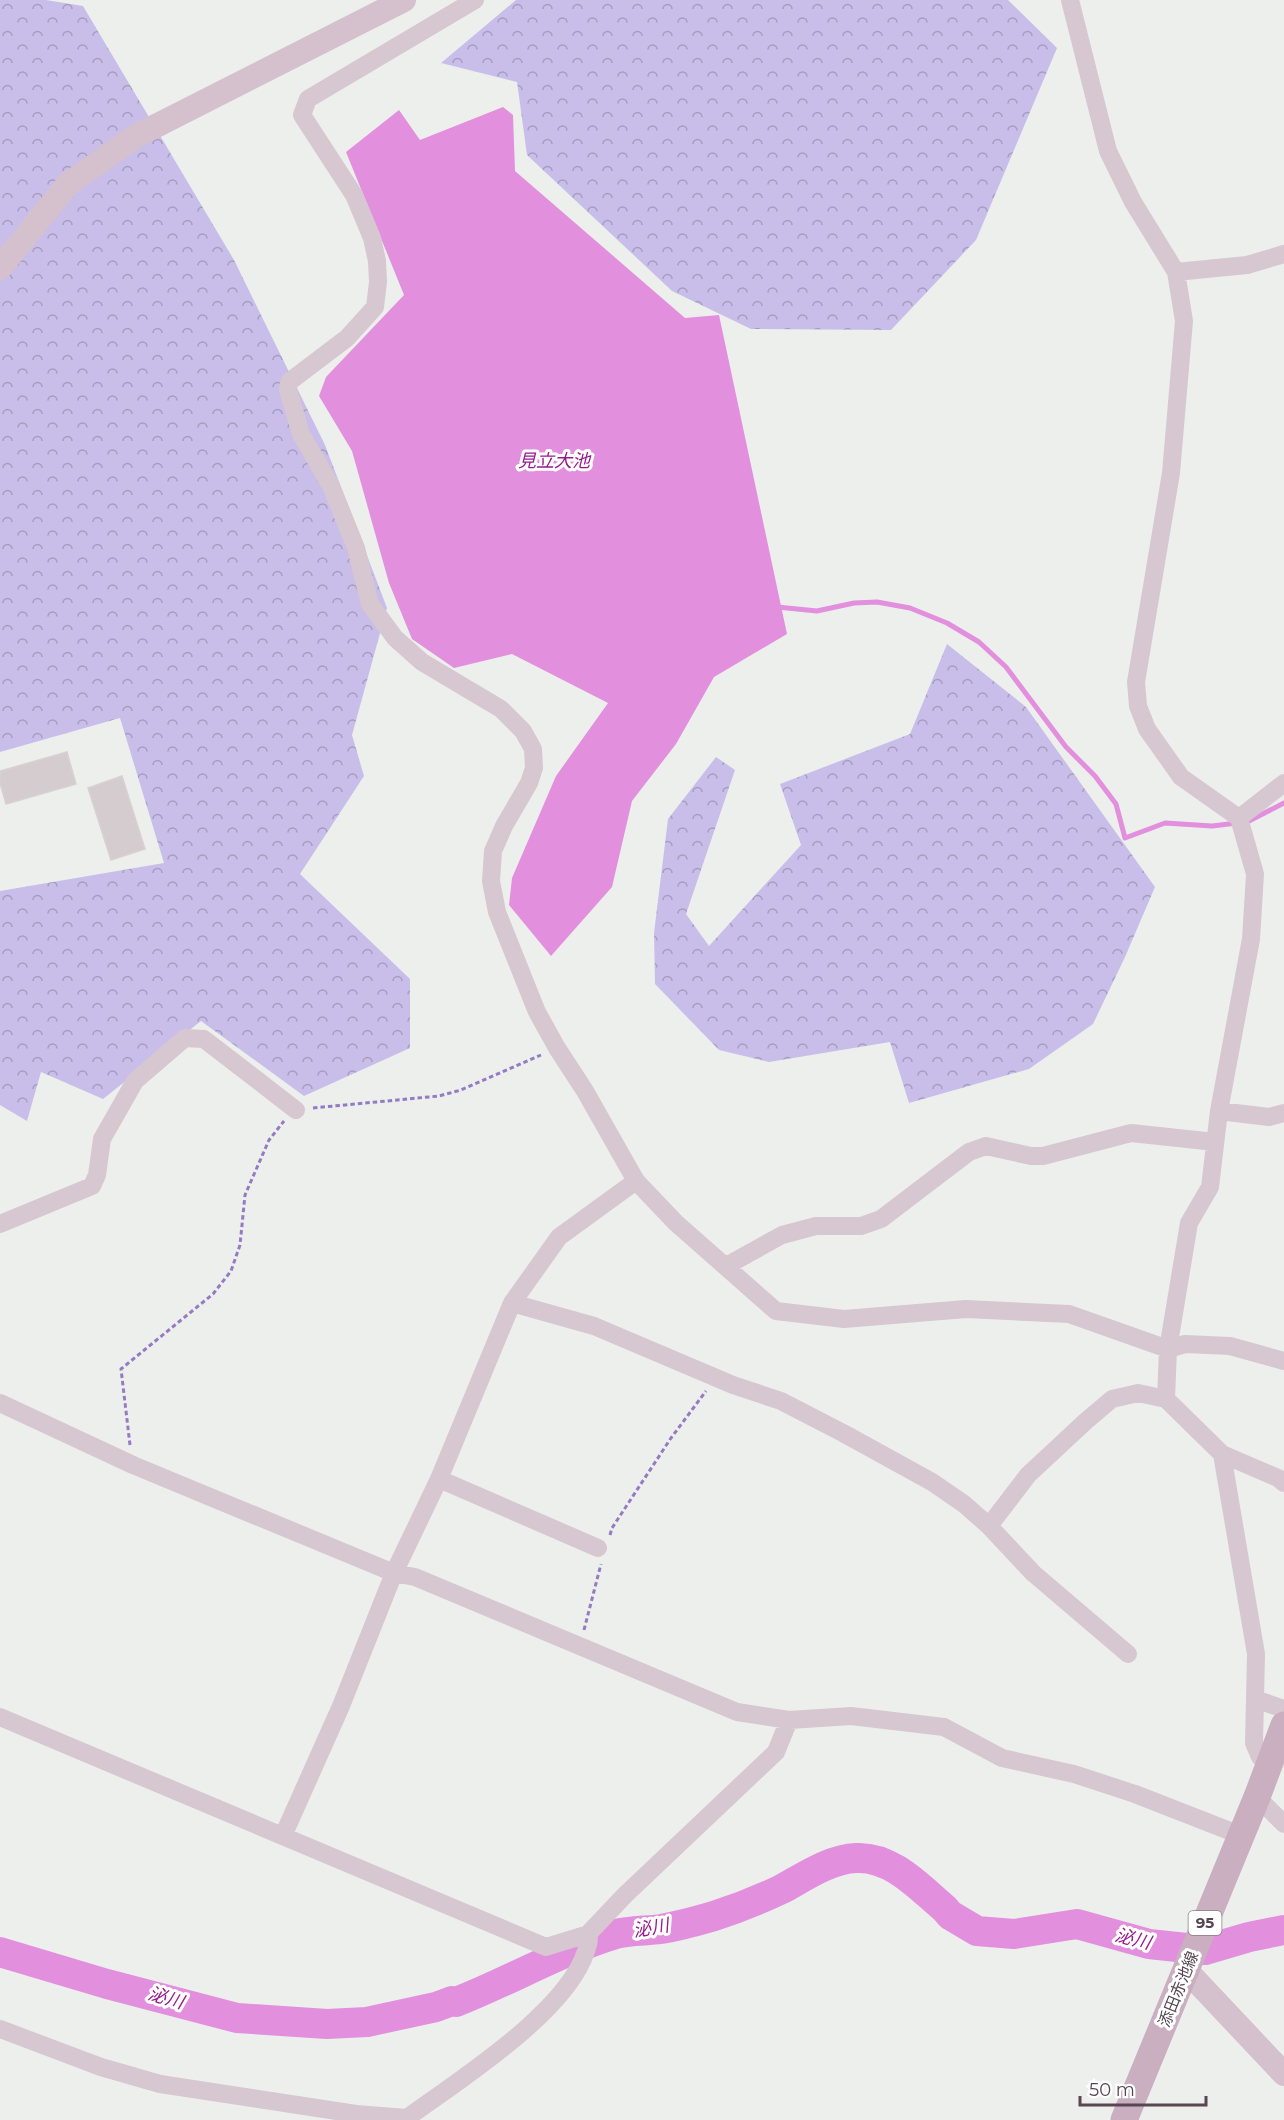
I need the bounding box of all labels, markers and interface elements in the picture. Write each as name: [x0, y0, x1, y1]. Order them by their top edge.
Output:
water label: 見立大池: [518, 450, 592, 472]
road number: 95: [1188, 1911, 1222, 1935]
water label: 泌川: [631, 1914, 673, 1942]
water label: 泌川: [1113, 1924, 1155, 1955]
street label: 添田赤池線: [1155, 1949, 1202, 2030]
water label: 泌川: [146, 1982, 188, 2014]
scale bar: [1080, 2069, 1206, 2107]
text: 50 m: [1089, 2079, 1135, 2101]

